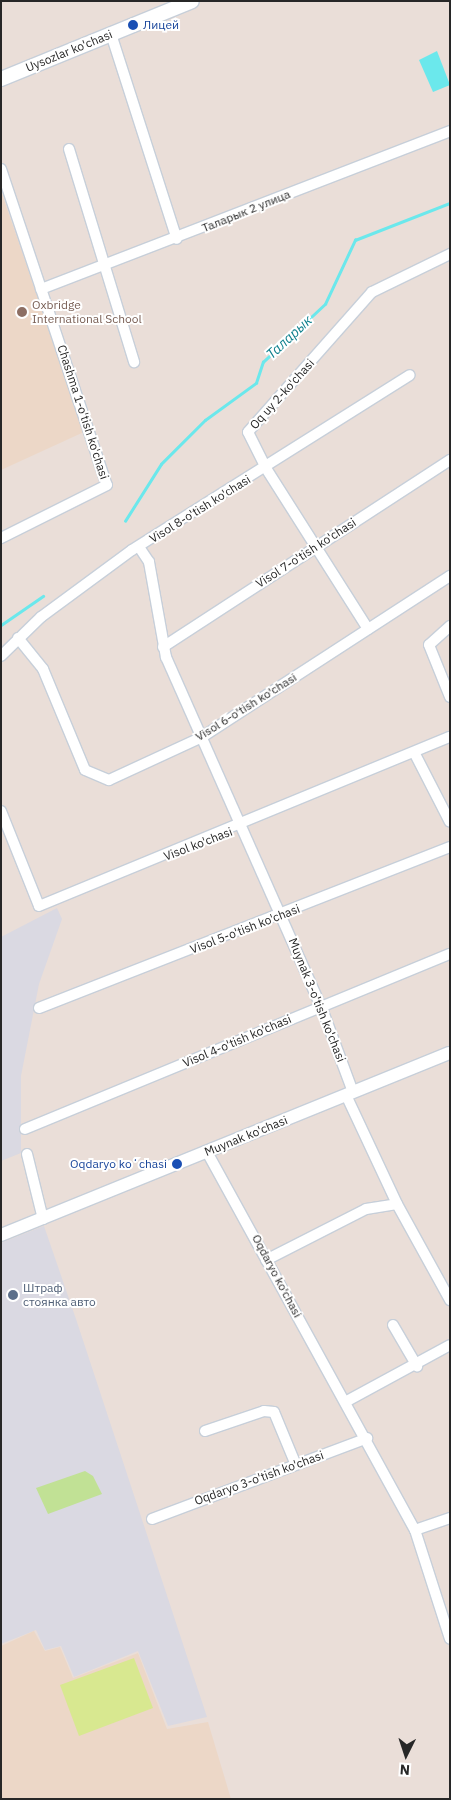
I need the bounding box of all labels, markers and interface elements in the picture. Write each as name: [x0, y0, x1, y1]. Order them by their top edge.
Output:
place label: Лицей: [143, 18, 179, 32]
marker: Лицей: [127, 19, 139, 31]
street label: Uysozlar ko'chasi: [23, 27, 115, 75]
street label: Таларык 2 улица: [200, 187, 292, 235]
place label: Oxbridge International School: [32, 298, 142, 326]
marker: Oxbridge International School: [16, 306, 28, 318]
water label: Таларык: [263, 312, 315, 362]
street label: Chashma 1-o'tish ko'chasi: [54, 343, 112, 481]
street label: Oq uy 2-ko'chasi: [247, 356, 317, 432]
street label: Visol 8-o'tish ko'chasi: [147, 472, 253, 546]
street label: Visol 7-o'tish ko'chasi: [253, 515, 359, 591]
street label: Visol 6-o'tish ko'chasi: [193, 670, 299, 744]
street label: Visol ko'chasi: [162, 824, 234, 864]
street label: Visol 5-o'tish ko'chasi: [188, 901, 302, 957]
street label: Muynak 3-o'tish ko'chasi: [286, 936, 348, 1064]
street label: Visol 4-o'tish ko'chasi: [181, 1012, 293, 1070]
street label: Muynak ko'chasi: [202, 1113, 290, 1159]
place label: Oqdaryo koʻchasi: [70, 1157, 167, 1171]
marker: Oqdaryo koʻchasi: [171, 1158, 183, 1170]
street label: Oqdaryo ko'chasi: [249, 1232, 305, 1320]
place label: Штраф стоянка авто: [23, 1281, 96, 1309]
marker: Штраф стоянка авто: [7, 1289, 19, 1301]
street label: Oqdaryo 3-o'tish ko'chasi: [192, 1448, 326, 1508]
north arrow: [381, 1730, 431, 1780]
text: N: [399, 1761, 411, 1779]

